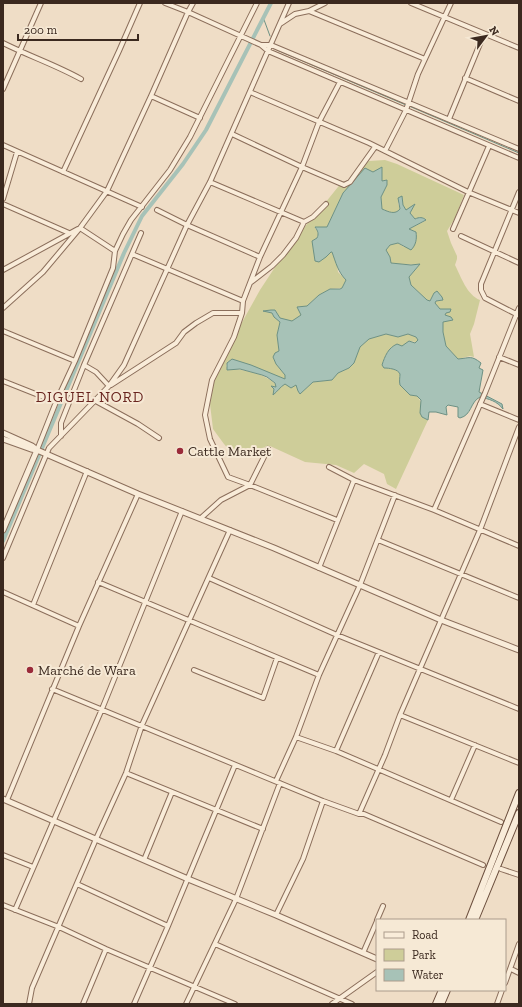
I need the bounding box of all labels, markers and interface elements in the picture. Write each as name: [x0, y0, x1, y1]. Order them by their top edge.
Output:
scale bar: [18, 16, 138, 42]
north arrow: [466, 16, 506, 56]
text: 200 m: [24, 23, 58, 37]
text: N: [486, 24, 502, 38]
district label: DIGUEL NORD: [36, 388, 144, 406]
place label: Cattle Market: [188, 443, 272, 460]
marker: Cattle Market: [175, 446, 185, 456]
place label: Marché de Wara: [38, 662, 136, 679]
marker: Marché de Wara: [25, 665, 35, 675]
legend: [376, 919, 506, 991]
text: Road: [412, 928, 438, 942]
text: Park: [412, 948, 437, 962]
text: Water: [412, 968, 444, 982]

